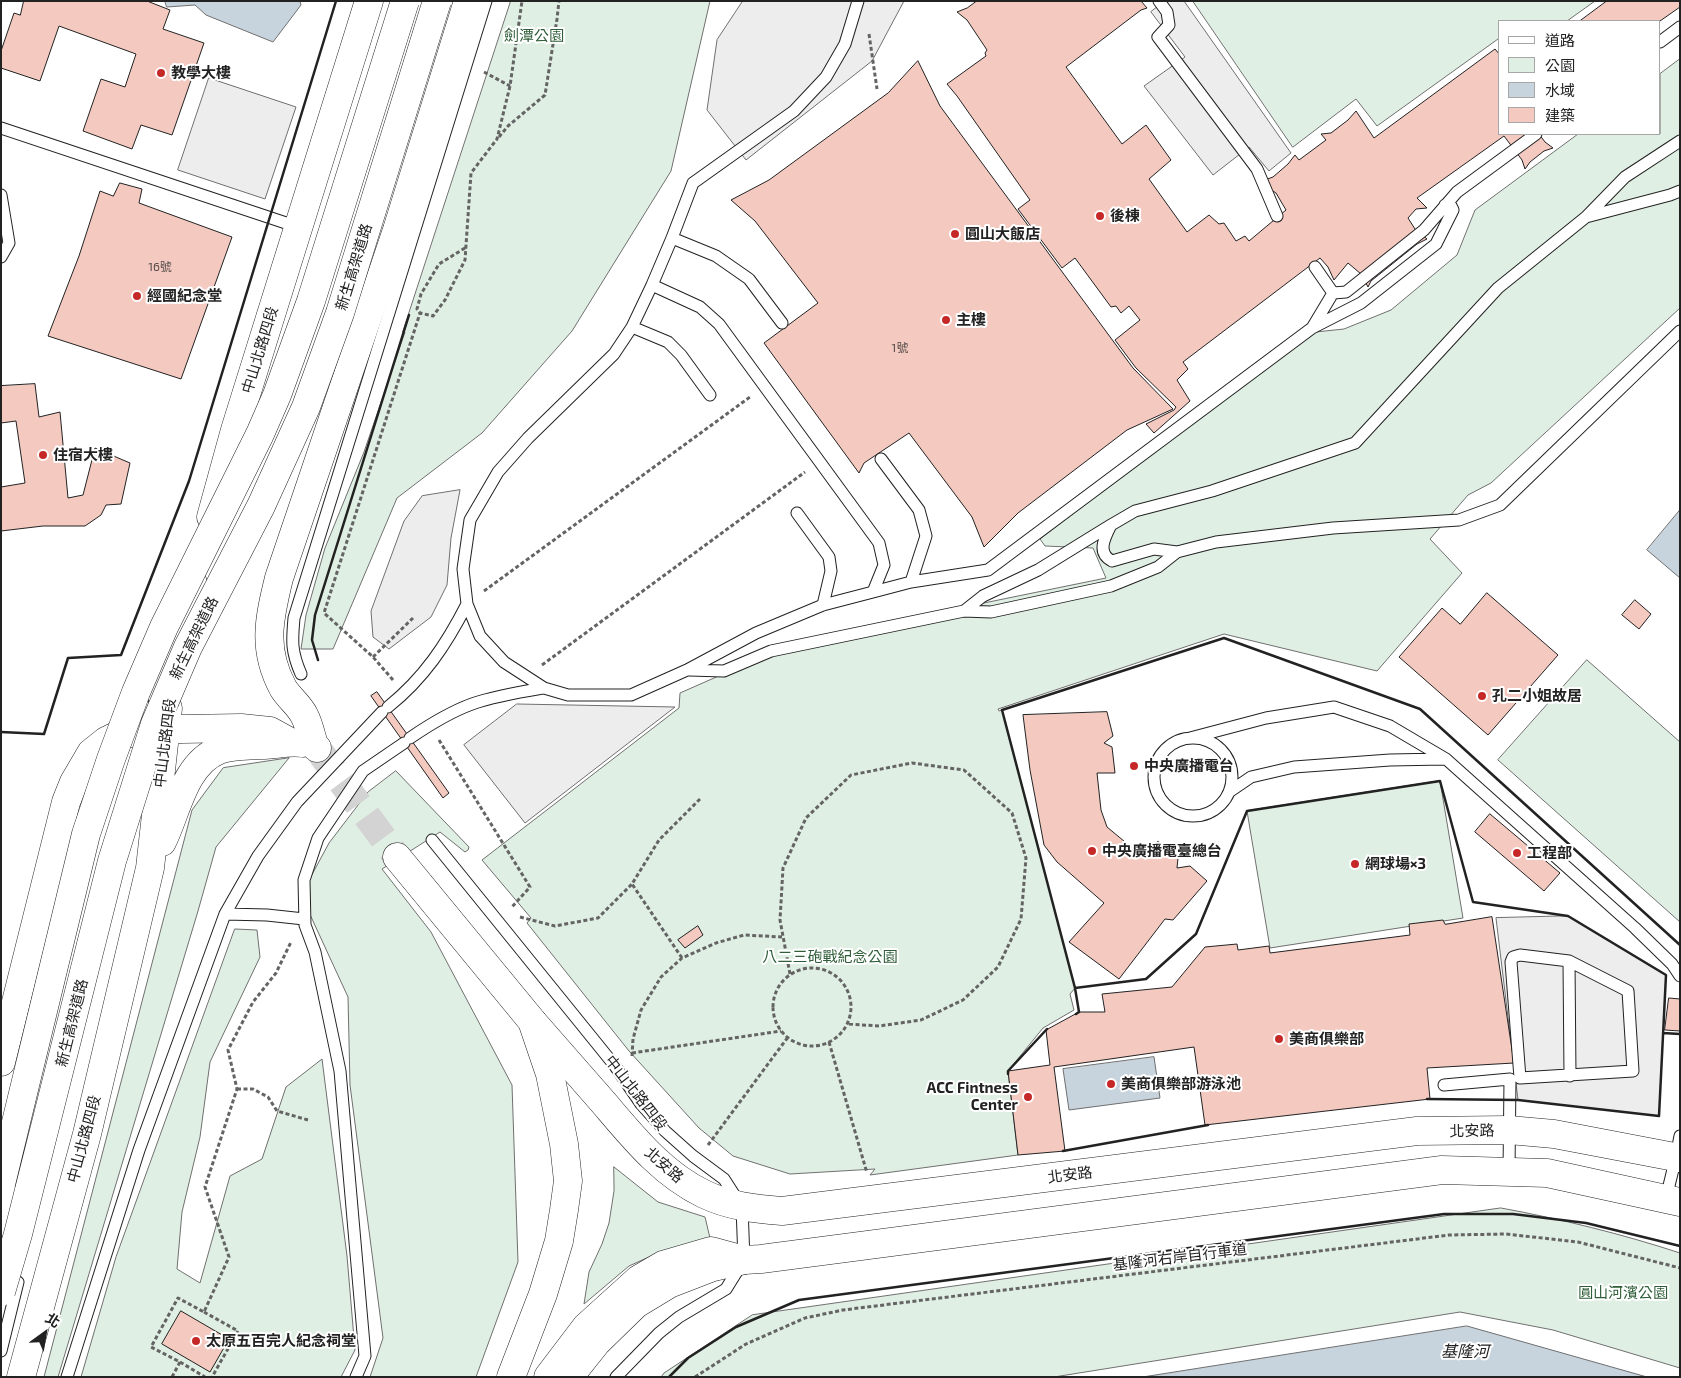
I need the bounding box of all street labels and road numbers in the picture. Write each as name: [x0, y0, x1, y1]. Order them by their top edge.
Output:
street label: 新生高架道路: [332, 221, 376, 313]
street label: 中山北路四段: [238, 304, 282, 396]
street label: 新生高架道路: [166, 594, 222, 682]
street label: 中山北路四段: [151, 697, 179, 789]
street label: 新生高架道路: [52, 977, 92, 1069]
street label: 中山北路四段: [601, 1052, 671, 1134]
street label: 中山北路四段: [64, 1093, 104, 1185]
street label: 北安路: [1449, 1122, 1495, 1140]
street label: 北安路: [641, 1143, 687, 1187]
street label: 北安路: [1047, 1163, 1093, 1187]
street label: 基隆河右岸自行車道: [1112, 1240, 1248, 1274]

